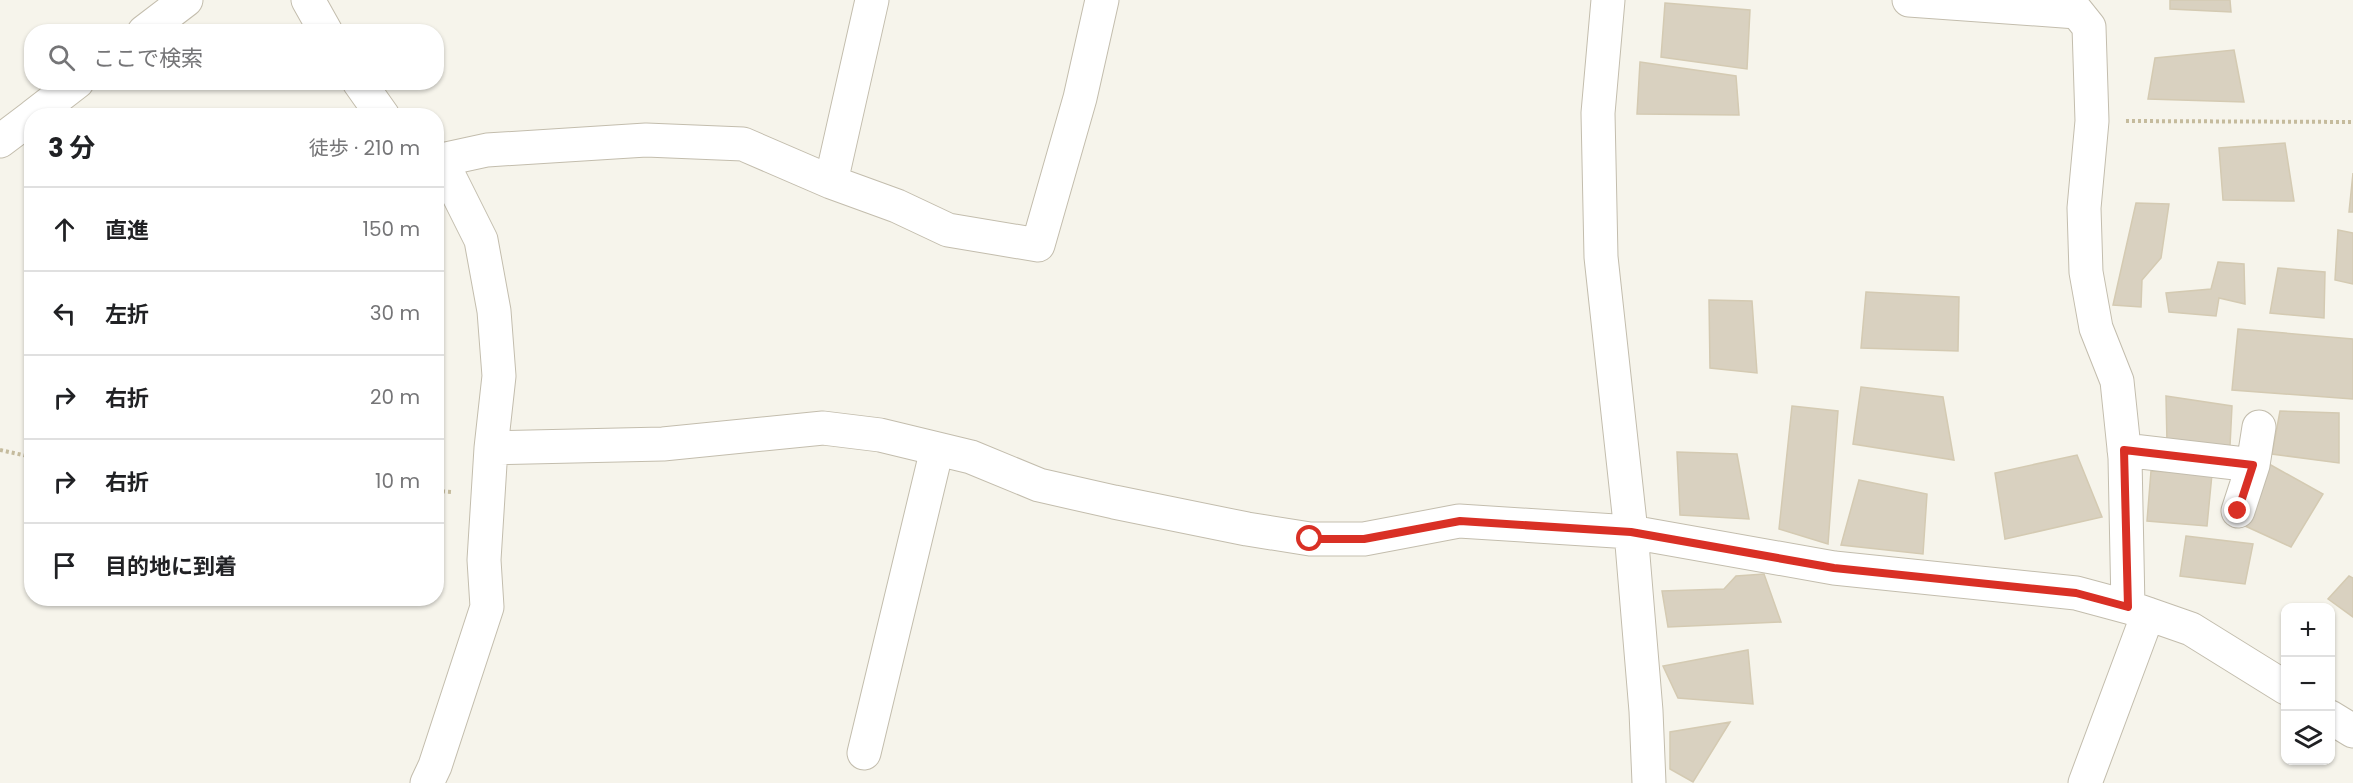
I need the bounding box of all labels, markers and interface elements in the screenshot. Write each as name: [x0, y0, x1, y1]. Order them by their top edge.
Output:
search box: [24, 24, 444, 90]
icon: search: [45, 41, 78, 74]
text: ここで検索: [93, 43, 203, 74]
text: 3 分: [48, 130, 95, 166]
text: 徒歩 · 210 m: [309, 134, 420, 162]
icon: ahead: [48, 213, 81, 246]
text: 直進: [105, 215, 149, 246]
text: 150 m: [363, 215, 420, 243]
icon: left: [48, 297, 81, 330]
text: 左折: [105, 299, 149, 330]
text: 30 m: [370, 299, 420, 327]
icon: right: [48, 381, 81, 414]
text: 右折: [105, 383, 149, 414]
text: 20 m: [370, 383, 420, 411]
icon: right: [48, 465, 81, 498]
text: 右折: [105, 467, 149, 498]
text: 10 m: [375, 467, 420, 495]
route end: [2224, 497, 2250, 523]
route start: [1296, 525, 1322, 551]
icon: arrive: [48, 549, 81, 582]
text: 目的地に到着: [105, 551, 237, 582]
map controls: [2281, 603, 2335, 765]
button: +: [2281, 603, 2335, 657]
button: −: [2281, 657, 2335, 711]
button: layers: [2281, 711, 2335, 765]

